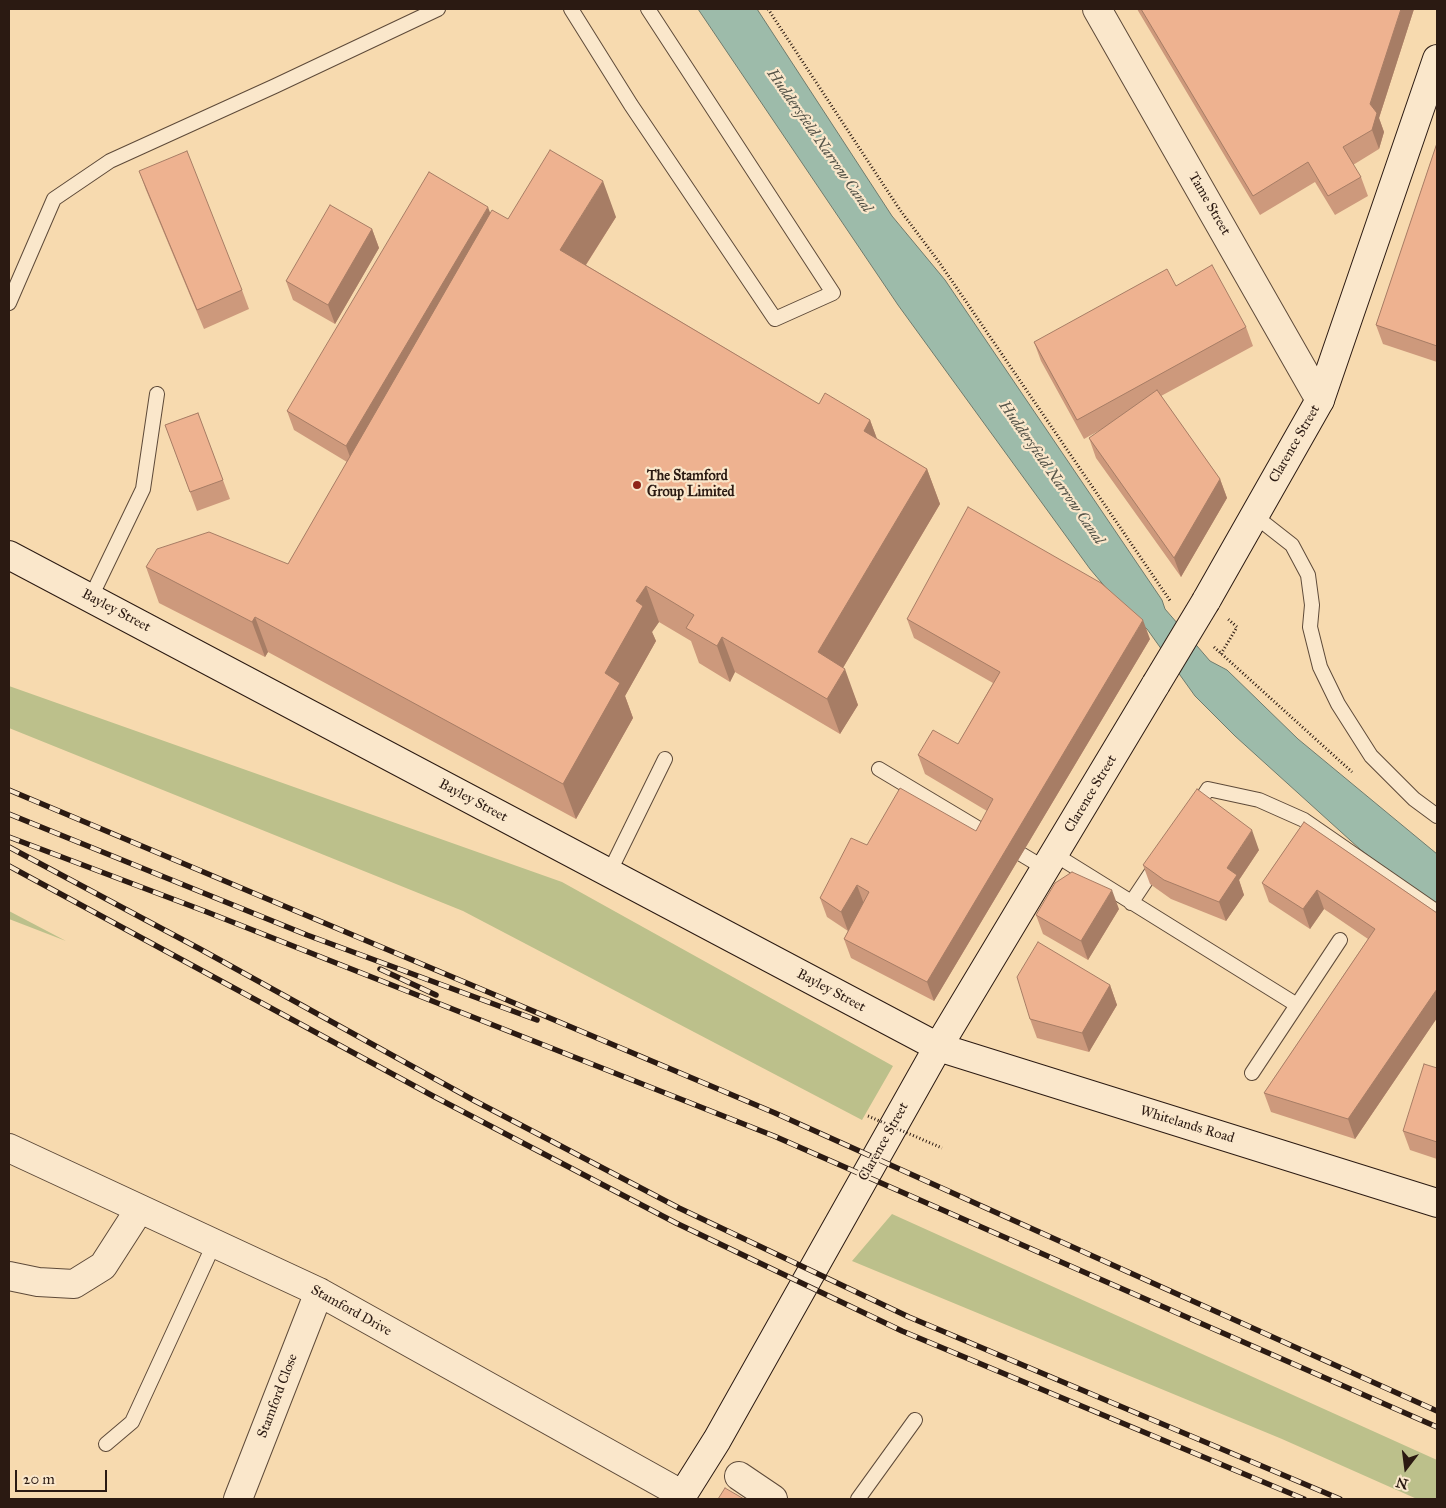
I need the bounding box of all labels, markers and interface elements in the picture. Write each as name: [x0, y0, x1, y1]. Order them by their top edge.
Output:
water label: Huddersfield Narrow Canal: [763, 66, 875, 216]
street label: Tame Street: [1184, 169, 1234, 239]
water label: Huddersfield Narrow Canal: [995, 398, 1107, 548]
street label: Clarence Street: [1266, 402, 1324, 486]
place label: The Stamford Group Limited: [647, 469, 735, 502]
marker: The Stamford Group Limited: [631, 479, 643, 491]
street label: Bayley Street: [79, 586, 153, 636]
street label: Clarence Street: [1061, 752, 1121, 836]
street label: Bayley Street: [436, 776, 510, 826]
street label: Bayley Street: [794, 966, 868, 1016]
street label: Clarence Street: [855, 1100, 913, 1184]
street label: Whitelands Road: [1138, 1103, 1236, 1147]
street label: Stamford Drive: [308, 1282, 394, 1340]
street label: Stamford Close: [254, 1351, 302, 1441]
north arrow: [1381, 1443, 1431, 1493]
scale bar: [18, 1460, 110, 1492]
text: 20 m: [23, 1470, 55, 1488]
text: N: [1394, 1473, 1410, 1493]

